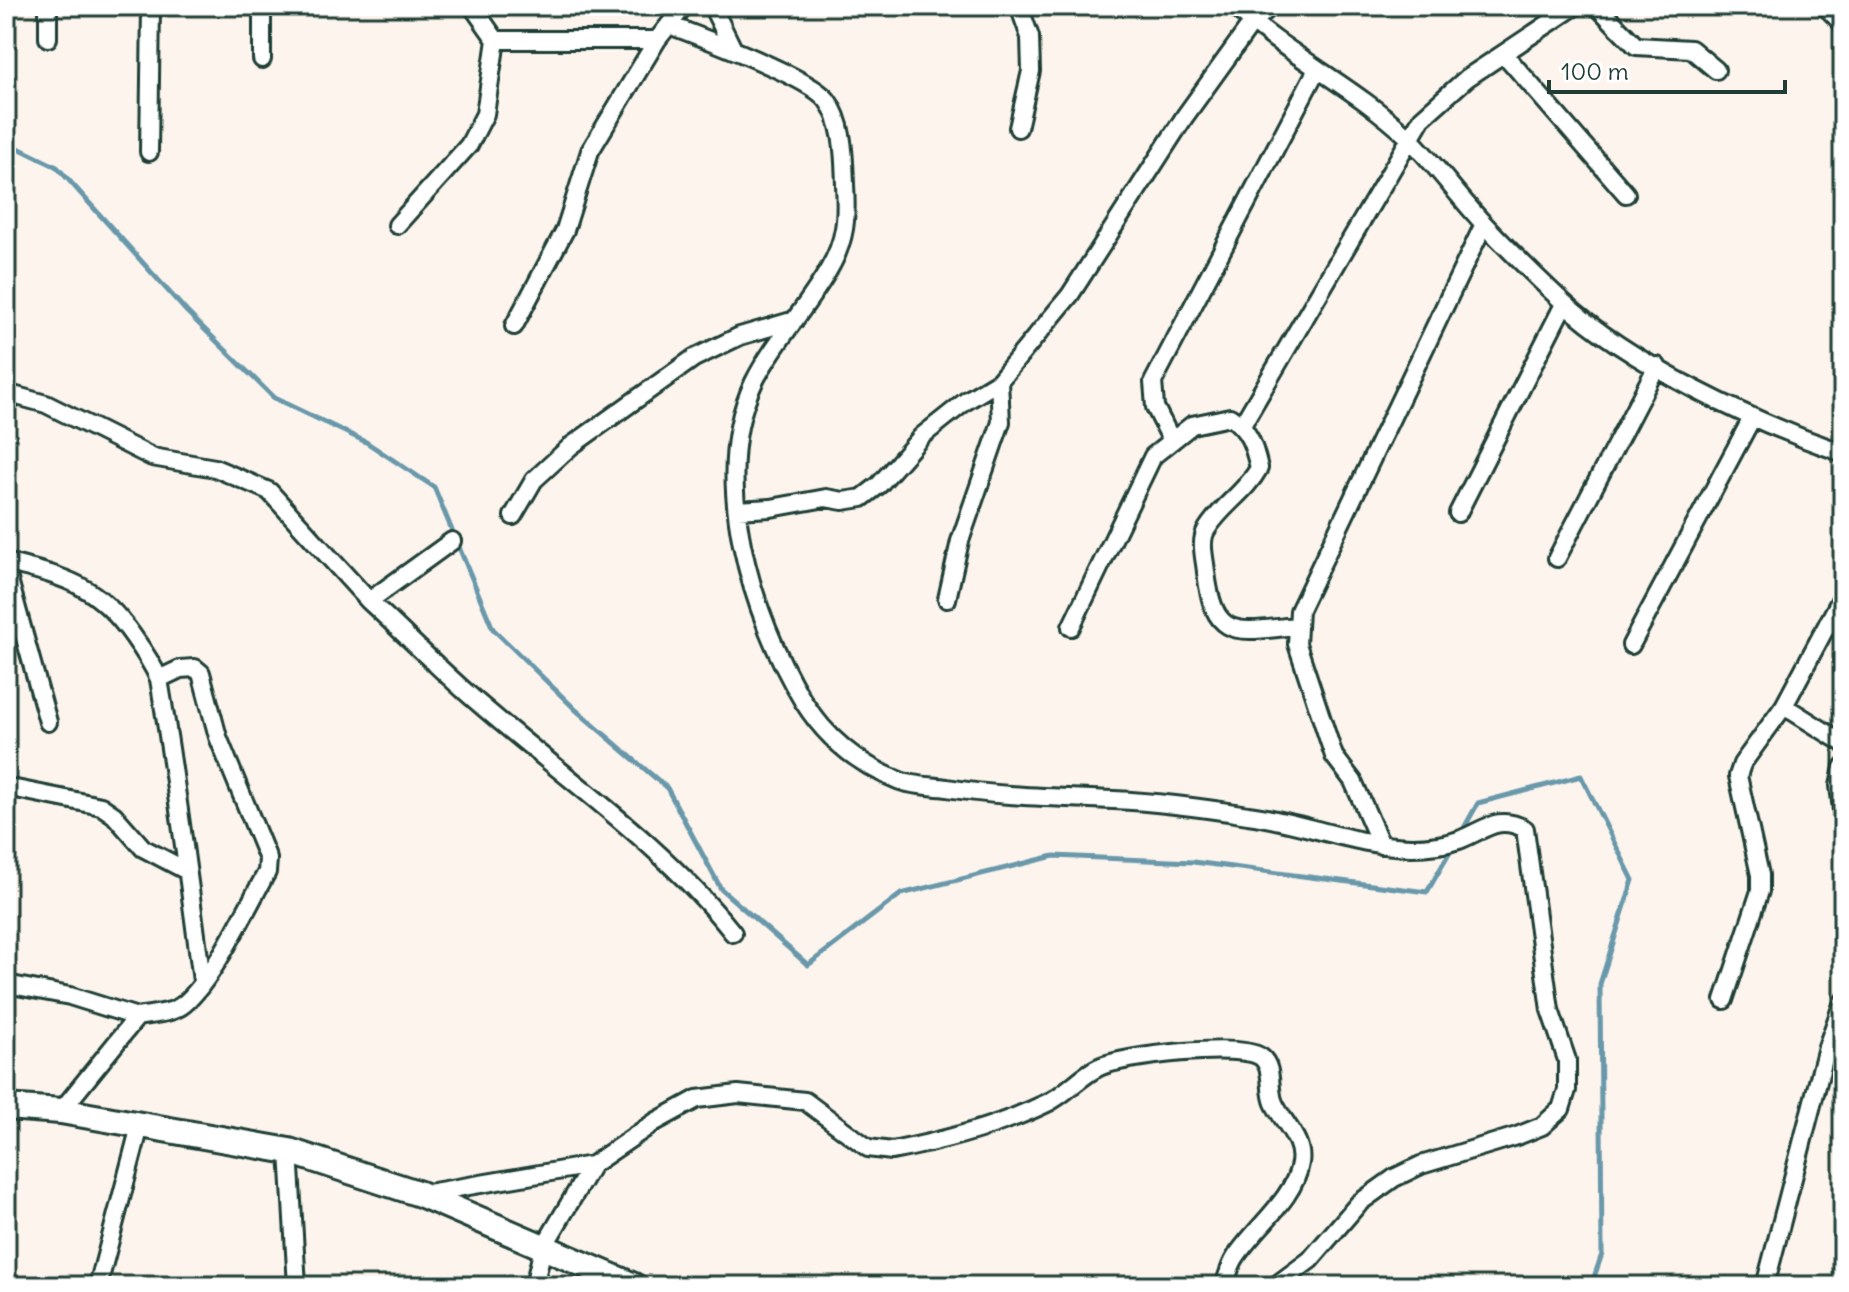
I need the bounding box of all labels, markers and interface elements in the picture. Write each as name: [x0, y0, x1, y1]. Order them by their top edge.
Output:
scale bar: [1549, 44, 1785, 94]
text: 100 m: [1561, 56, 1629, 86]

